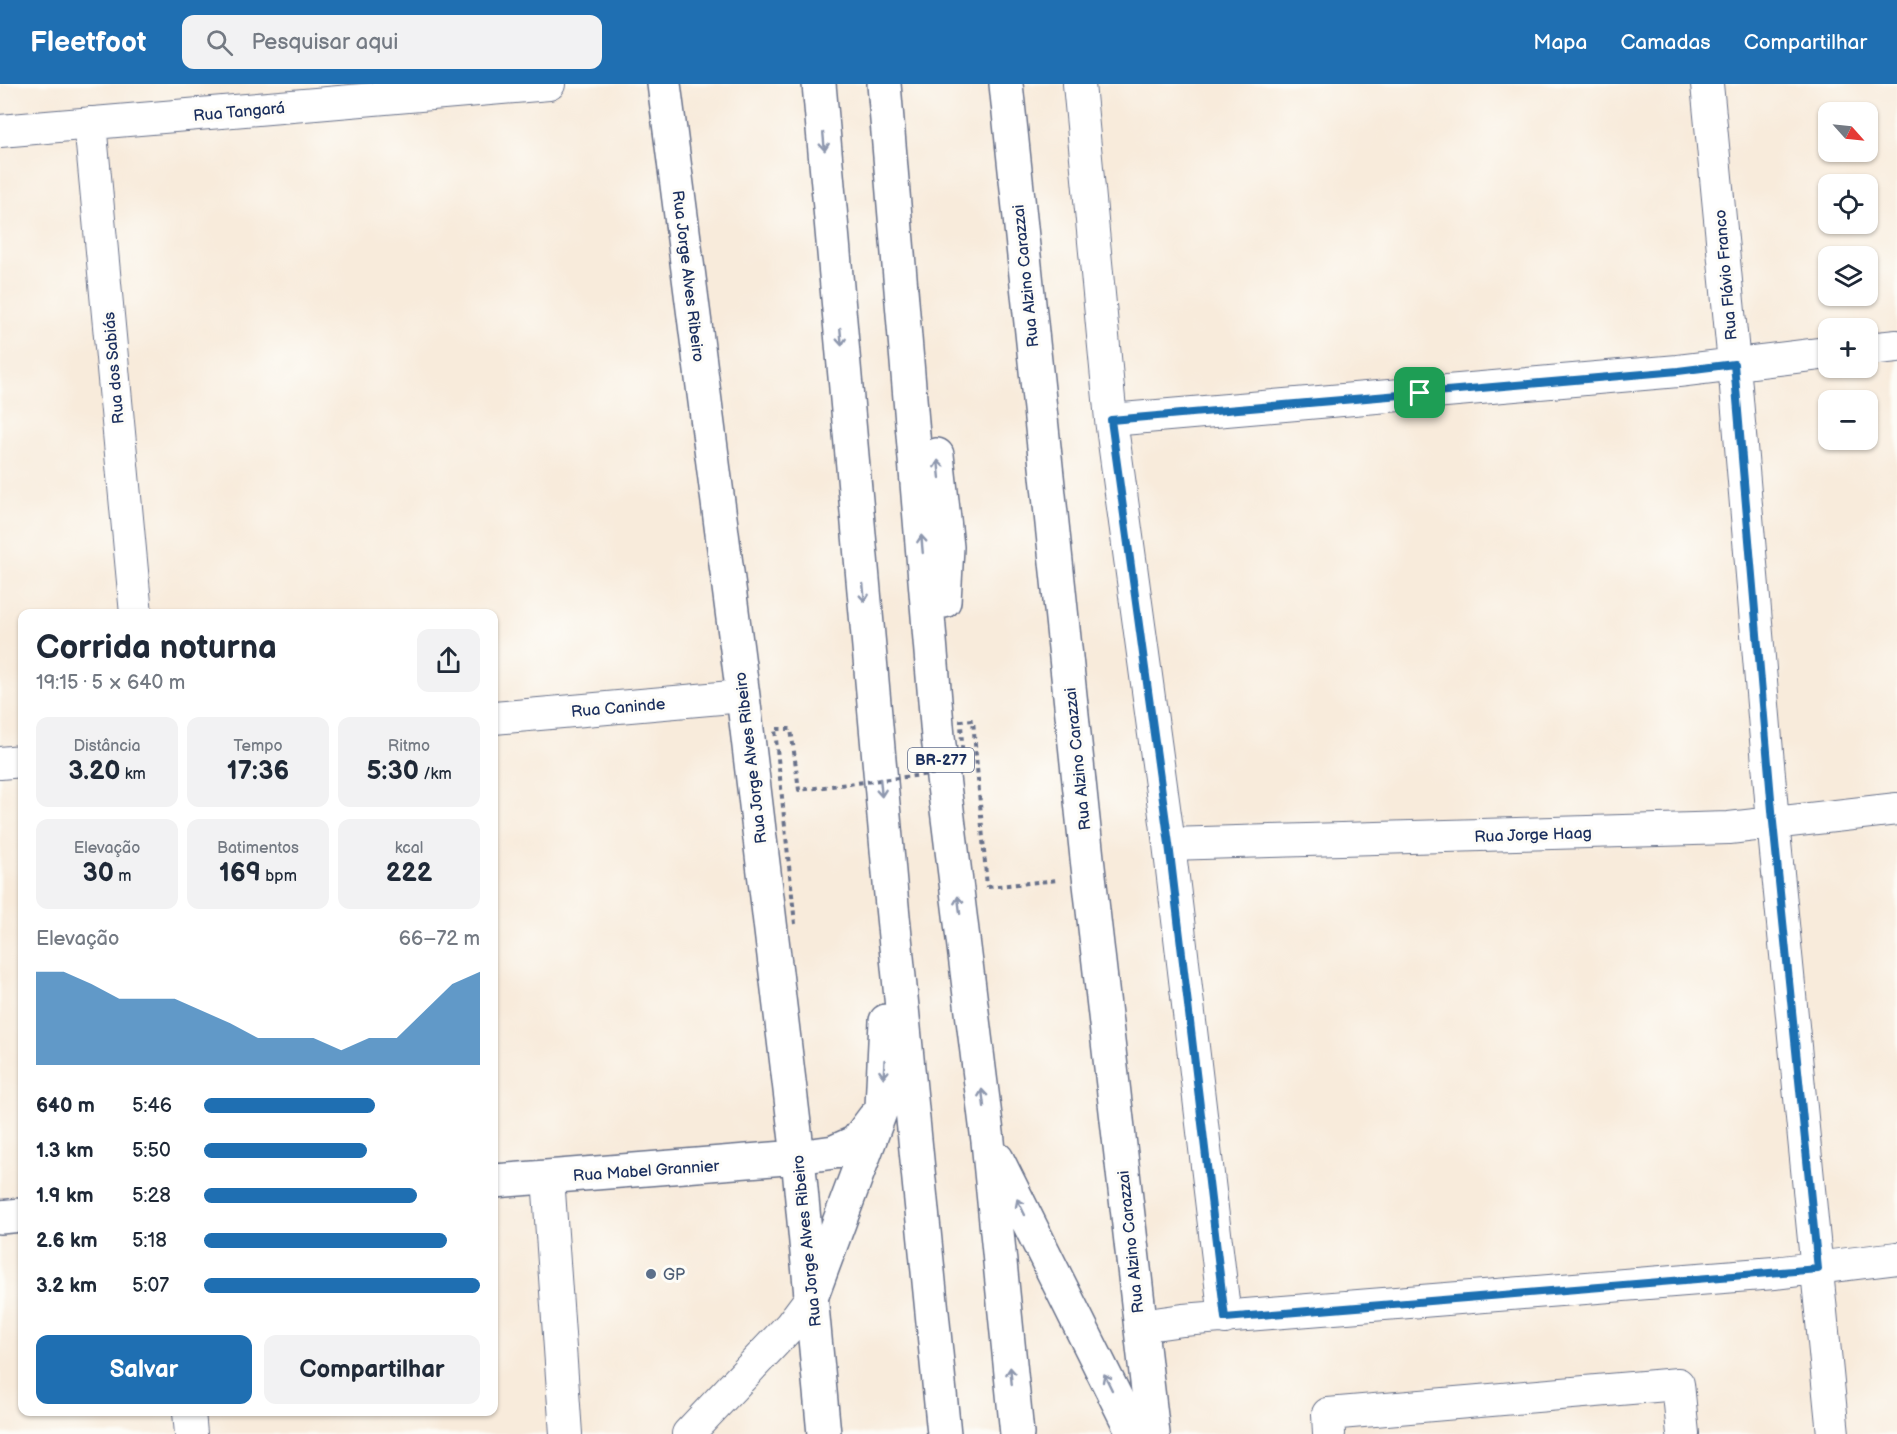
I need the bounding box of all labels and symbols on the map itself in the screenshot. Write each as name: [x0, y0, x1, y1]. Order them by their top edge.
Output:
street label: Rua Tangará: [192, 99, 286, 126]
north arrow: [1818, 102, 1878, 162]
one-way arrow: [819, 132, 830, 152]
street label: Rua Jorge Alves Ribeiro: [668, 189, 707, 363]
street label: Rua Alzino Carazzai: [1010, 203, 1043, 348]
street label: Rua Flávio Franco: [1711, 209, 1742, 341]
street label: Rua dos Sabiás: [100, 311, 129, 425]
one-way arrow: [836, 326, 847, 346]
pin: [1394, 367, 1445, 418]
one-way arrow: [933, 460, 944, 480]
one-way arrow: [916, 534, 927, 554]
one-way arrow: [859, 583, 870, 603]
street label: Rua Jorge Alves Ribeiro: [732, 671, 771, 845]
street label: Rua Alzino Carazzai: [1062, 686, 1095, 831]
street label: Rua Caninde: [570, 695, 667, 722]
road number: BR-277: [908, 748, 974, 772]
one-way arrow: [876, 777, 887, 797]
street label: Rua Jorge Haag: [1474, 824, 1592, 847]
one-way arrow: [953, 895, 964, 915]
one-way arrow: [879, 1058, 890, 1078]
one-way arrow: [977, 1089, 988, 1109]
street label: Rua Jorge Alves Ribeiro: [789, 1154, 826, 1328]
street label: Rua Mabel Grannier: [572, 1157, 720, 1186]
street label: Rua Alzino Carazzai: [1115, 1169, 1148, 1314]
one-way arrow: [1015, 1199, 1027, 1217]
place label: GP: [663, 1266, 685, 1285]
marker: GP: [644, 1267, 658, 1281]
one-way arrow: [1005, 1366, 1016, 1386]
one-way arrow: [1102, 1373, 1114, 1391]

